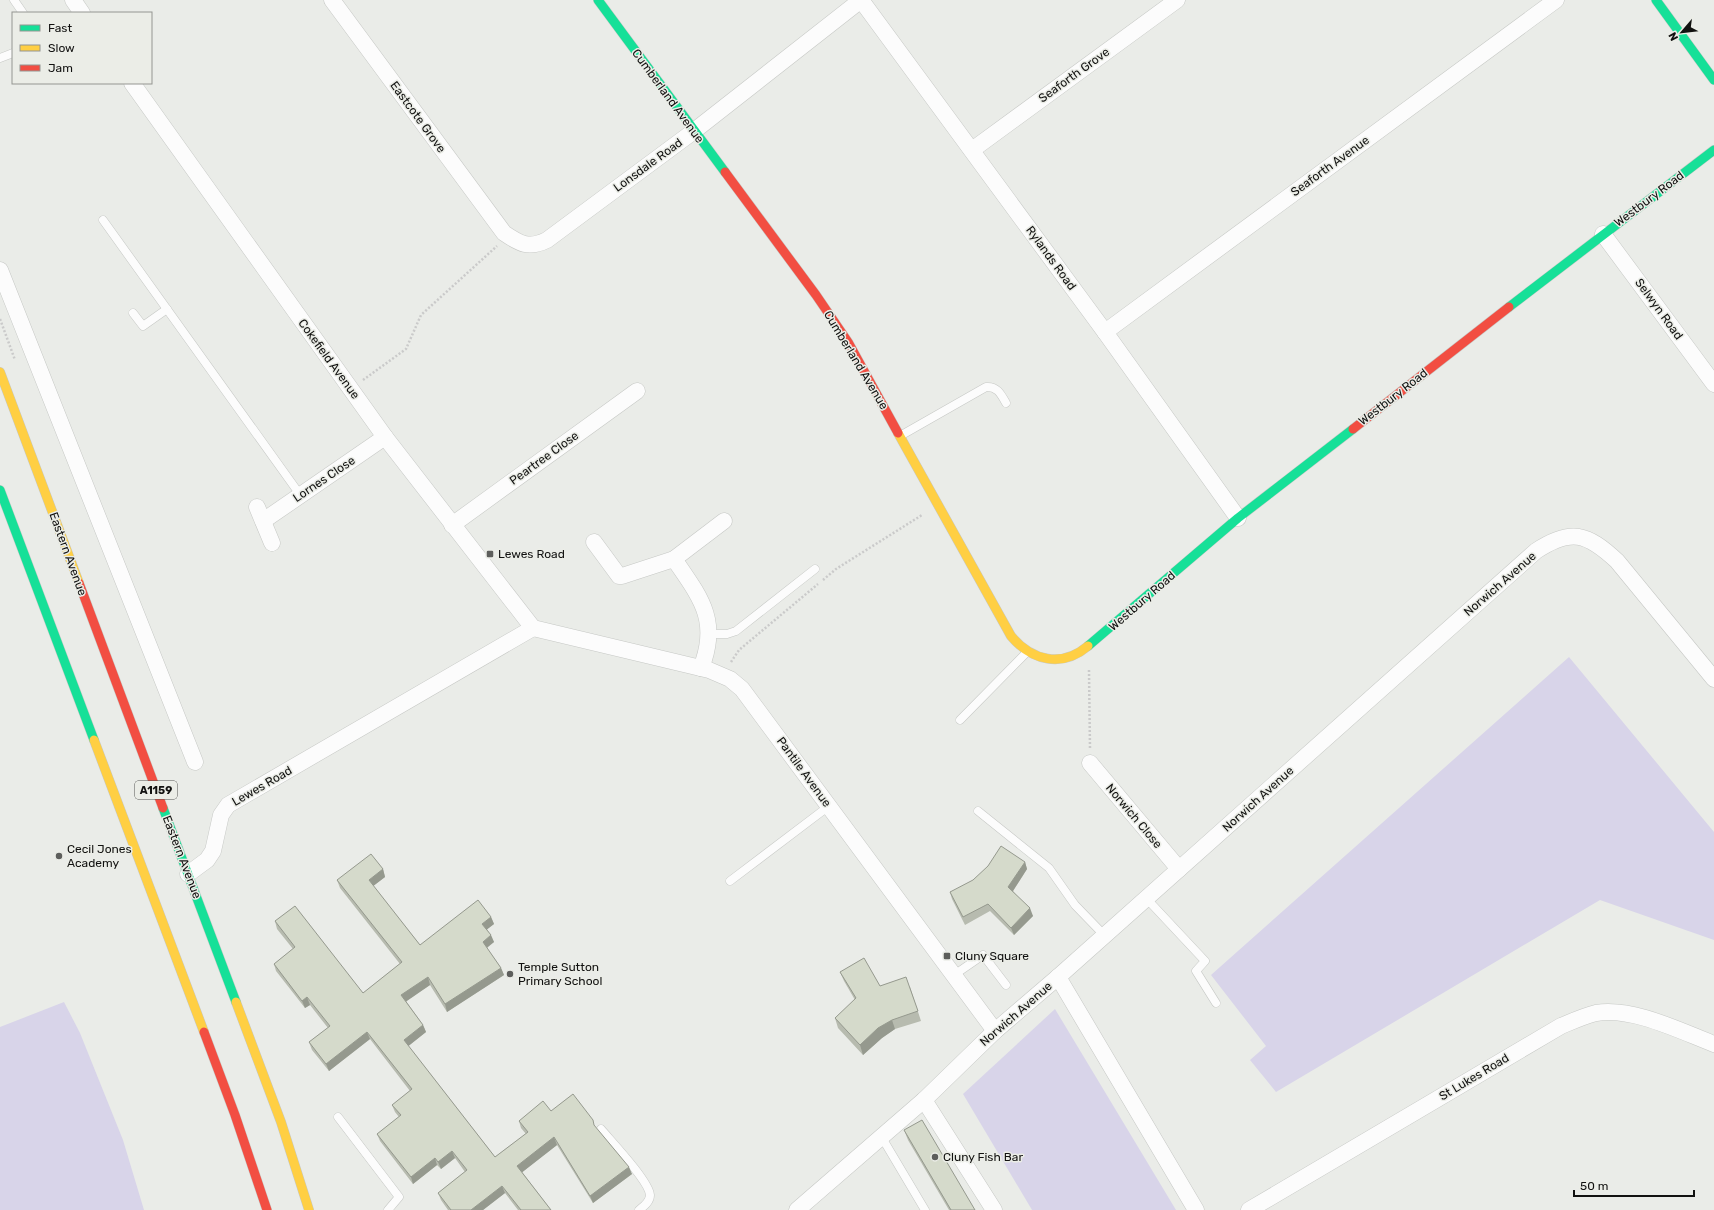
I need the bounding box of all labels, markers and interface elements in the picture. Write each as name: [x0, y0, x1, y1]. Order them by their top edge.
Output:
legend: [12, 12, 152, 84]
north arrow: [1662, 12, 1702, 52]
text: Fast: [48, 21, 72, 35]
text: N: [1666, 30, 1681, 43]
text: Slow: [48, 41, 75, 55]
street label: Seaforth Grove: [1036, 44, 1112, 105]
street label: Cumberland Avenue: [629, 46, 707, 146]
text: Jam: [48, 61, 73, 75]
street label: Eastcote Grove: [387, 79, 449, 156]
street label: Seaforth Avenue: [1288, 133, 1372, 199]
street label: Lonsdale Road: [611, 135, 685, 195]
street label: Westbury Road: [1611, 168, 1687, 230]
street label: Rylands Road: [1023, 223, 1079, 293]
street label: Selwyn Road: [1632, 276, 1686, 342]
street label: Cumberland Avenue: [821, 308, 891, 412]
street label: Cokefield Avenue: [295, 316, 363, 402]
street label: Westbury Road: [1356, 366, 1430, 428]
street label: Peartree Close: [507, 428, 581, 488]
street label: Lornes Close: [290, 453, 358, 505]
street label: Eastern Avenue: [46, 510, 90, 598]
place label: Lewes Road: [498, 547, 565, 561]
marker: Lewes Road: [485, 549, 495, 559]
street label: Norwich Avenue: [1461, 549, 1539, 619]
street label: Westbury Road: [1106, 568, 1178, 634]
street label: Pantile Avenue: [774, 734, 834, 810]
street label: Lewes Road: [230, 763, 294, 809]
street label: Norwich Avenue: [1220, 763, 1297, 835]
road number: A1159: [135, 781, 177, 799]
street label: Norwich Close: [1103, 781, 1165, 851]
street label: Eastern Avenue: [160, 813, 204, 901]
place label: Cecil Jones Academy: [67, 842, 132, 870]
marker: Cecil Jones Academy: [54, 851, 64, 861]
place label: Cluny Square: [955, 949, 1029, 963]
marker: Cluny Square: [942, 951, 952, 961]
place label: Temple Sutton Primary School: [518, 960, 602, 988]
marker: Temple Sutton Primary School: [505, 969, 515, 979]
street label: Norwich Avenue: [977, 979, 1055, 1049]
street label: St Lukes Road: [1437, 1051, 1511, 1103]
place label: Cluny Fish Bar: [943, 1150, 1023, 1164]
marker: Cluny Fish Bar: [930, 1152, 940, 1162]
scale bar: [1574, 1172, 1694, 1198]
text: 50 m: [1580, 1179, 1608, 1193]

